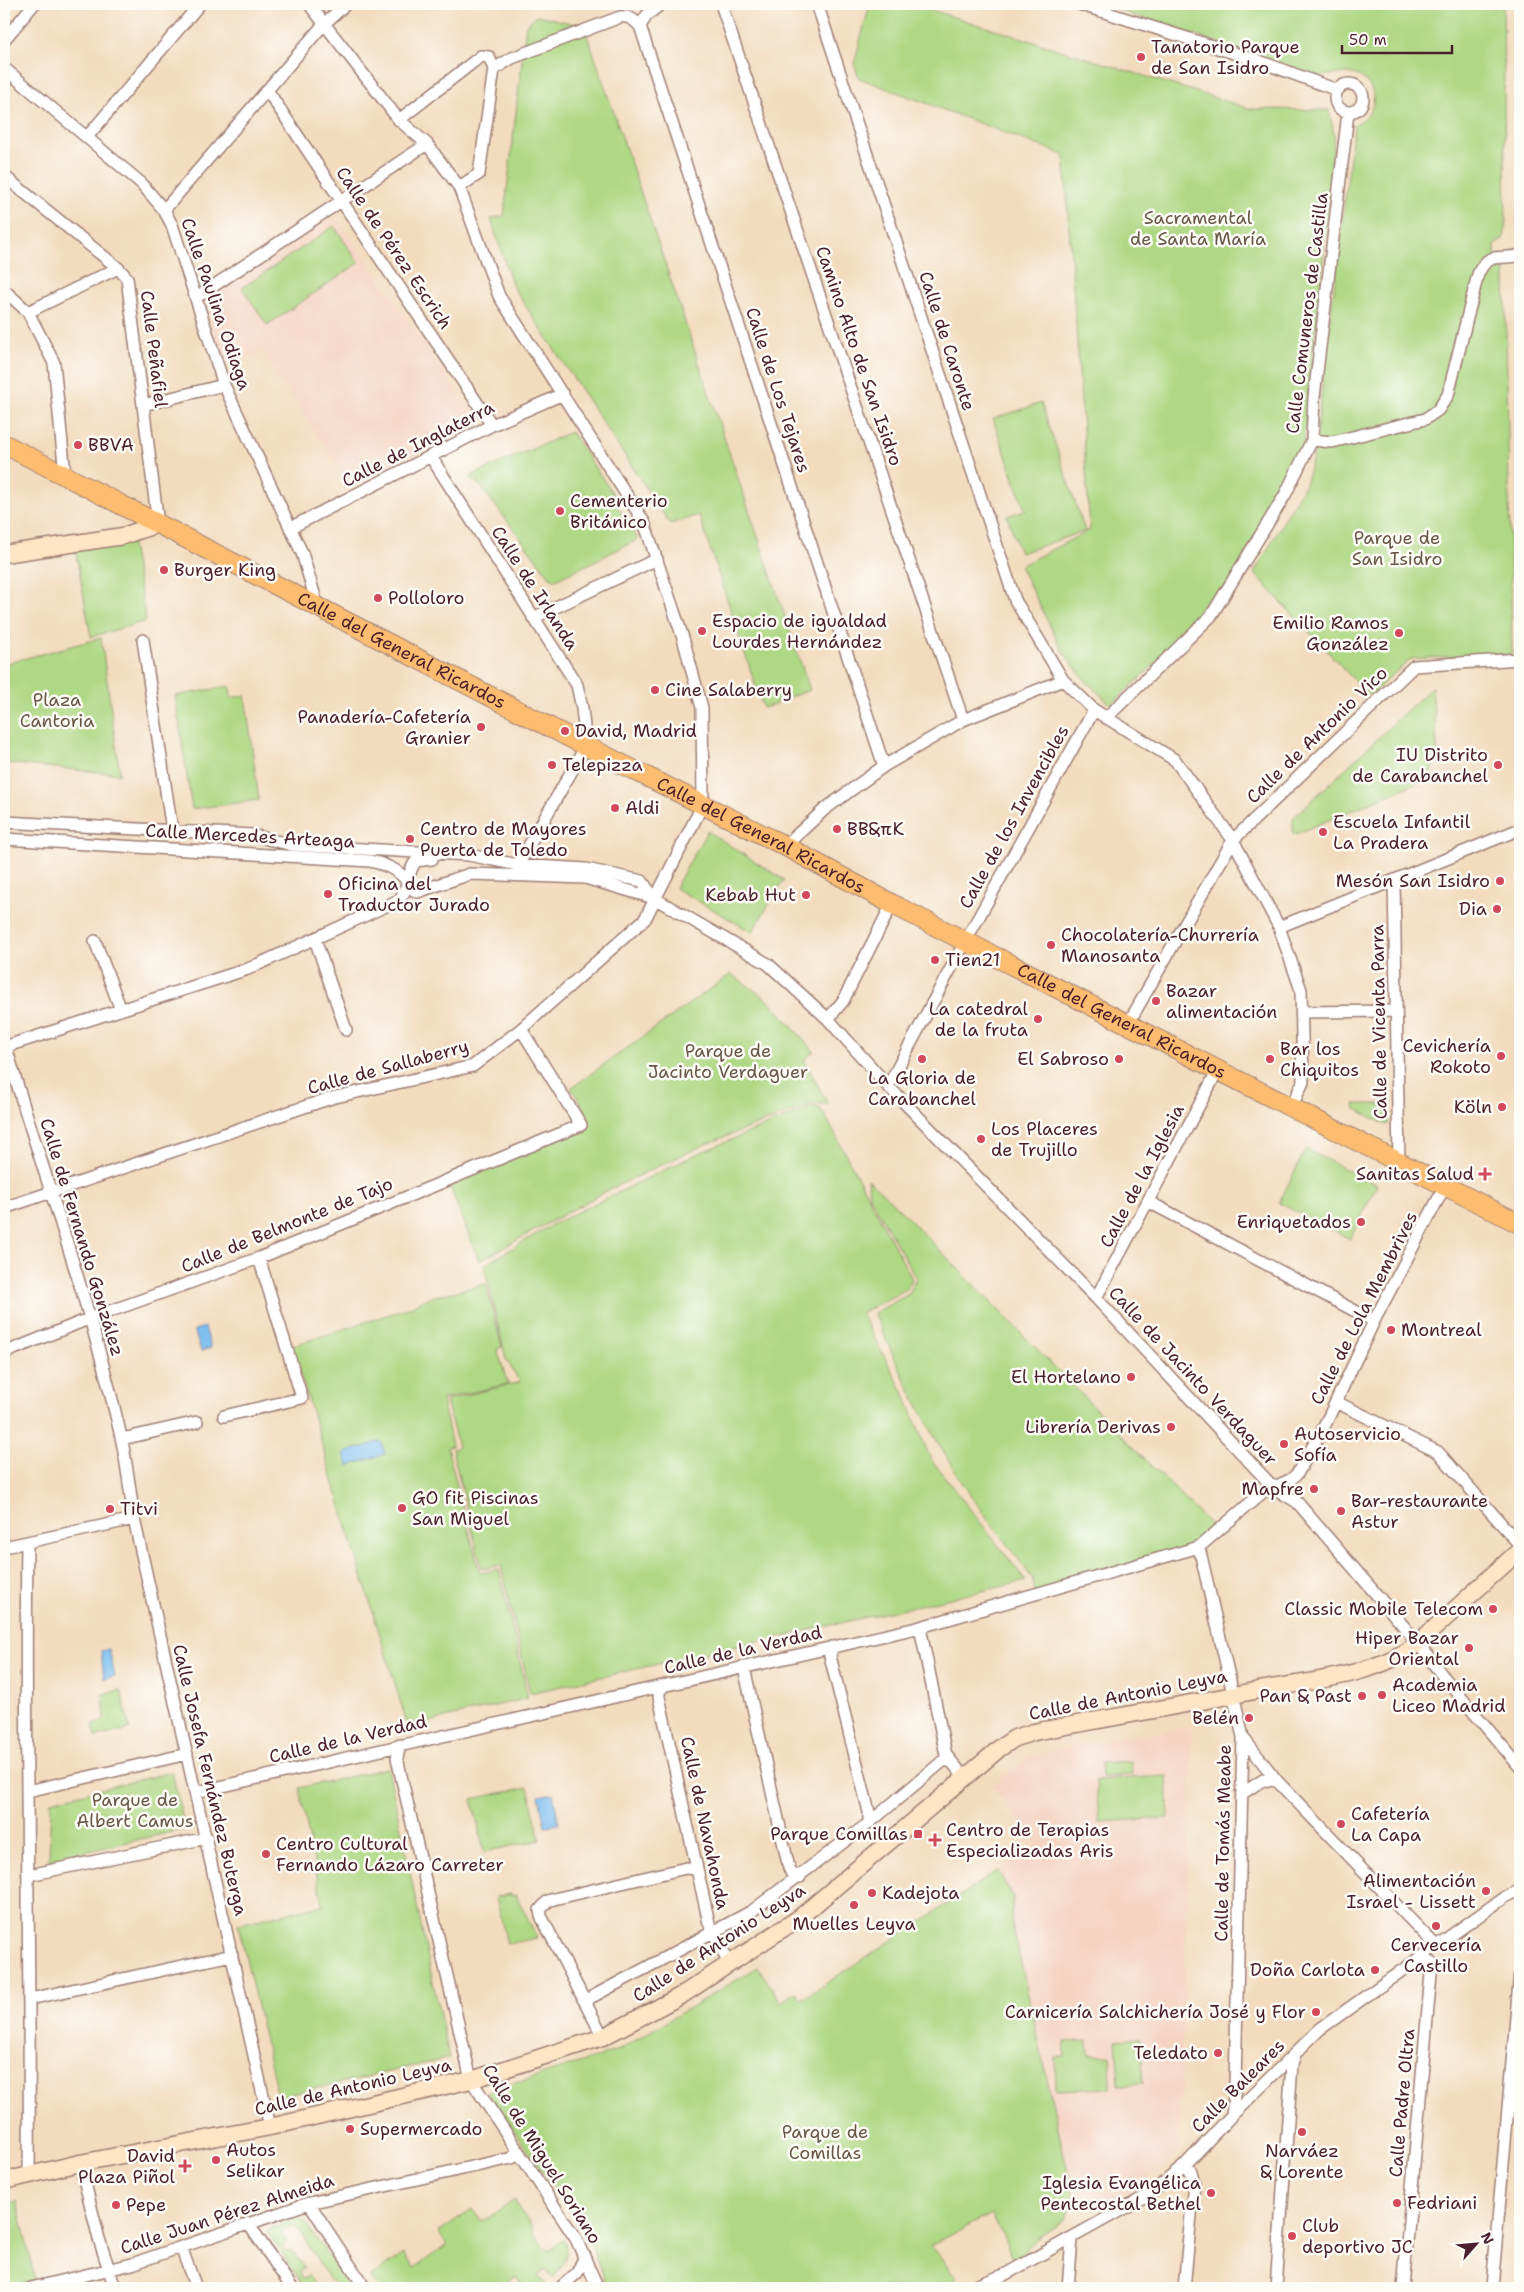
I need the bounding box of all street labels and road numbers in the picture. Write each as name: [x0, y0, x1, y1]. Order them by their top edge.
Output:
street label: Calle de Pérez Escrich: [331, 162, 457, 334]
street label: Calle Comuneros de Castilla: [1280, 191, 1334, 435]
street label: Calle Paulina Odiaga: [175, 215, 257, 393]
street label: Camino Alto de San Isidro: [810, 243, 908, 469]
street label: Calle de Caronte: [913, 268, 981, 414]
street label: Calle Peñafiel: [135, 289, 173, 410]
street label: Calle de Los Tejares: [740, 304, 816, 476]
street label: Calle de Inglaterra: [338, 395, 498, 493]
street label: Calle de Irlanda: [486, 521, 584, 655]
street label: Calle del General Ricardos: [293, 586, 510, 714]
street label: Calle de Antonio Vico: [1241, 661, 1393, 809]
street label: Calle de los Invencibles: [954, 721, 1074, 913]
street label: Calle del General Ricardos: [652, 771, 869, 899]
street label: Calle Mercedes Arteaga: [145, 819, 355, 853]
street label: Calle de Vicenta Parra: [1365, 924, 1393, 1120]
street label: Calle del General Ricardos: [1013, 958, 1230, 1084]
street label: Calle de Sallaberry: [305, 1034, 471, 1100]
street label: Calle de la Iglesia: [1094, 1100, 1190, 1252]
street label: Calle de Fernando González: [34, 1115, 130, 1359]
street label: Calle de Belmonte de Tajo: [178, 1171, 396, 1279]
street label: Calle de Lola Membrives: [1305, 1207, 1423, 1409]
street label: Calle de Jacinto Verdaguer: [1103, 1281, 1283, 1471]
street label: Calle de la Verdad: [662, 1620, 824, 1680]
street label: Calle Josefa Fernández Buterga: [167, 1642, 253, 1918]
street label: Calle de Antonio Leyva: [1027, 1664, 1229, 1726]
street label: Calle de la Verdad: [267, 1709, 429, 1769]
street label: Calle de Navahonda: [675, 1734, 735, 1912]
street label: Calle de Tomás Meabe: [1209, 1744, 1237, 1942]
street label: Calle de Antonio Leyva: [628, 1878, 810, 2008]
street label: Calle Padre Oltra: [1384, 2028, 1420, 2178]
street label: Calle Baleares: [1186, 2034, 1290, 2138]
street label: Calle de Antonio Leyva: [252, 2053, 454, 2121]
street label: Calle de Miguel Soriano: [477, 2060, 607, 2248]
street label: Calle Juan Pérez Almeida: [117, 2168, 337, 2260]

